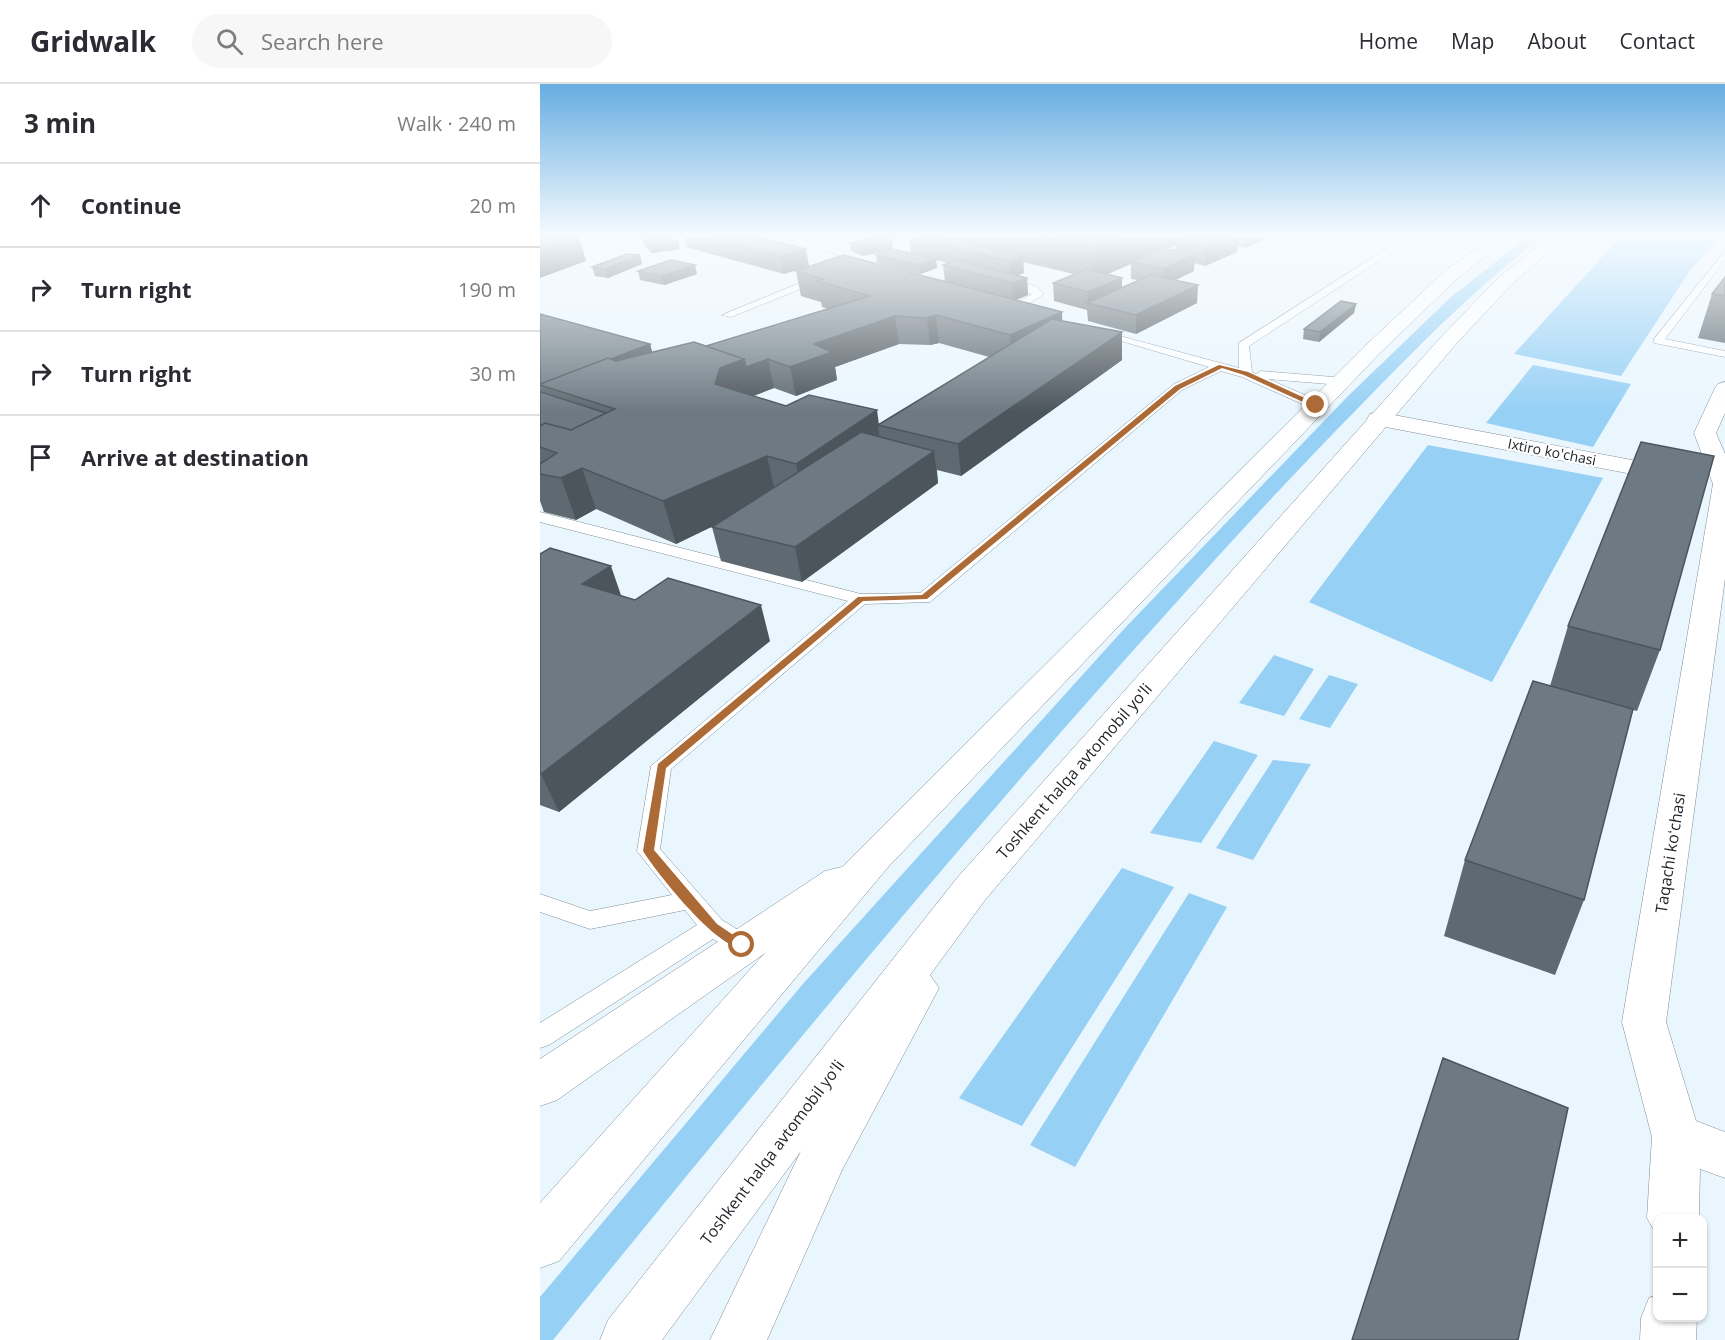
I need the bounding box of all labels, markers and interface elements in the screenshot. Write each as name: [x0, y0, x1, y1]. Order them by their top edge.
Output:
search box: [192, 14, 612, 68]
text: Gridwalk: [30, 22, 156, 60]
icon: search: [213, 25, 246, 58]
text: Search here: [261, 26, 384, 56]
text: Home: [1359, 27, 1418, 55]
text: Map: [1451, 27, 1494, 55]
text: About: [1527, 27, 1587, 55]
text: Contact: [1620, 27, 1695, 55]
text: 3 min: [24, 105, 96, 141]
text: Walk · 240 m: [397, 110, 516, 137]
icon: ahead: [24, 189, 57, 222]
text: Continue: [81, 190, 181, 220]
text: 20 m: [469, 192, 516, 219]
icon: right: [24, 273, 57, 306]
text: Turn right: [81, 274, 192, 304]
text: 190 m: [458, 276, 516, 303]
icon: right: [24, 357, 57, 390]
text: Turn right: [81, 358, 192, 388]
text: 30 m: [469, 360, 516, 387]
route end: [1302, 391, 1328, 417]
street label: Ixtiro ko'chasi: [1506, 434, 1598, 469]
icon: arrive: [24, 441, 57, 474]
text: Arrive at destination: [81, 442, 309, 472]
street label: Toshkent halqa avtomobil yo'li: [991, 678, 1157, 864]
street label: Taqachi koʻchasi: [1650, 791, 1690, 915]
route start: [728, 931, 754, 957]
street label: Toshkent halqa avtomobil yo'li: [695, 1055, 849, 1249]
map controls: [1653, 1214, 1707, 1322]
button: +: [1653, 1214, 1707, 1268]
button: −: [1653, 1268, 1707, 1322]

